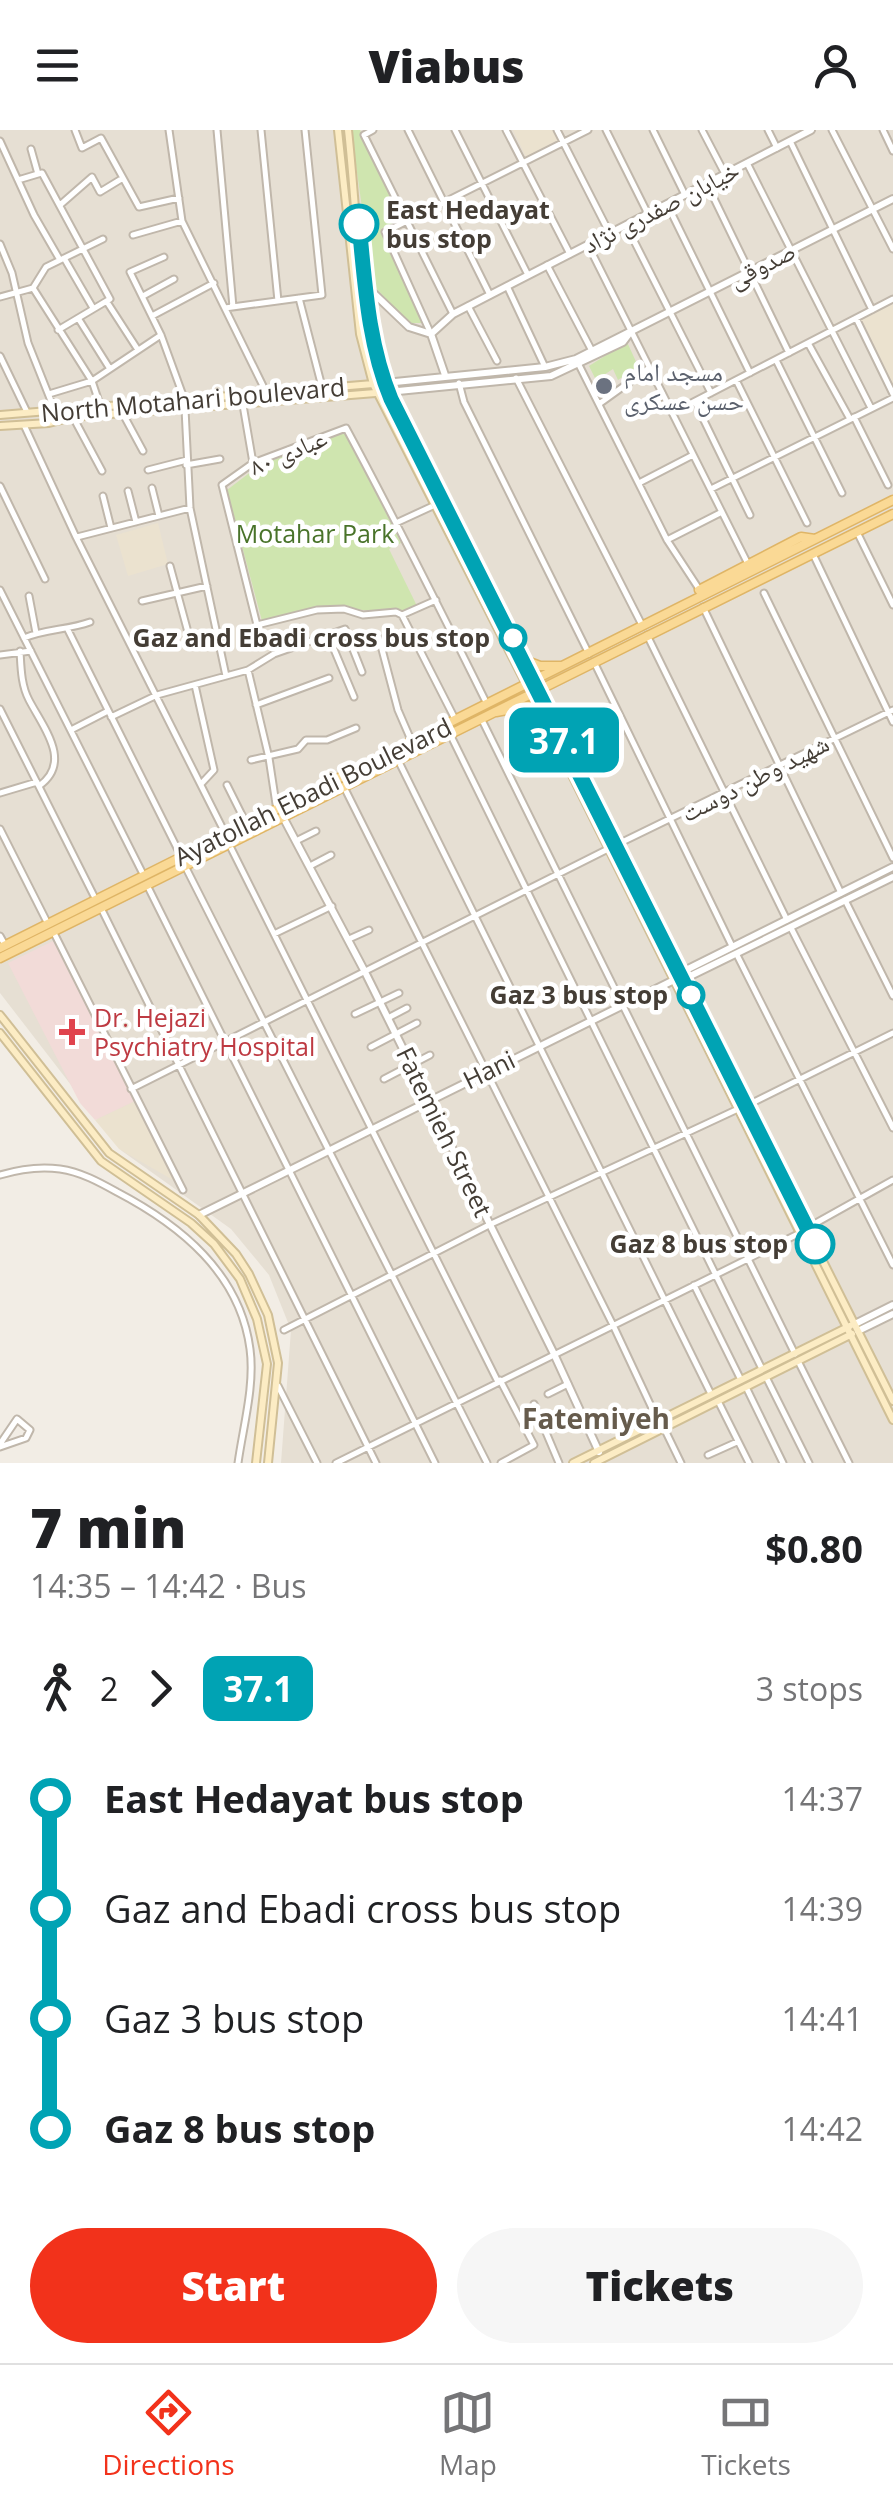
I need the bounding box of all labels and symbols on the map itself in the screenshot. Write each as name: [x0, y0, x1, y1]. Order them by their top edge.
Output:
street label: خیابان صفدری نژاد: [576, 152, 745, 260]
place label: East Hedayat bus stop: [386, 192, 550, 255]
marker: East Hedayat bus stop: [340, 205, 378, 243]
street label: صدوقی: [722, 233, 801, 295]
place label: مسجد امام حسن عسکری: [624, 354, 744, 417]
street label: North Motahari boulevard: [39, 369, 346, 429]
marker: مسجد امام حسن عسکری: [593, 375, 615, 397]
street label: عبادی ۸۰: [244, 420, 332, 483]
park label: Motahar Park: [236, 516, 394, 550]
place label: Gaz and Ebadi cross bus stop: [133, 620, 490, 654]
marker: Gaz and Ebadi cross bus stop: [500, 625, 526, 651]
line badge: 37.1: [494, 708, 634, 772]
street label: Ayatollah Ebadi Boulevard: [168, 709, 457, 873]
street label: شهید وطن دوست: [675, 725, 834, 829]
place label: Gaz 3 bus stop: [490, 977, 668, 1011]
marker: Gaz 3 bus stop: [678, 982, 704, 1008]
place label: Dr. Hejazi Psychiatry Hospital: [94, 1000, 315, 1063]
marker: Dr. Hejazi Psychiatry Hospital: [59, 1019, 85, 1045]
street label: Fatemieh Street: [389, 1041, 501, 1222]
street label: Hani: [457, 1042, 520, 1096]
marker: Gaz 8 bus stop: [796, 1225, 834, 1263]
place label: Gaz 8 bus stop: [610, 1226, 788, 1260]
district label: Fatemiyeh: [522, 1399, 670, 1437]

